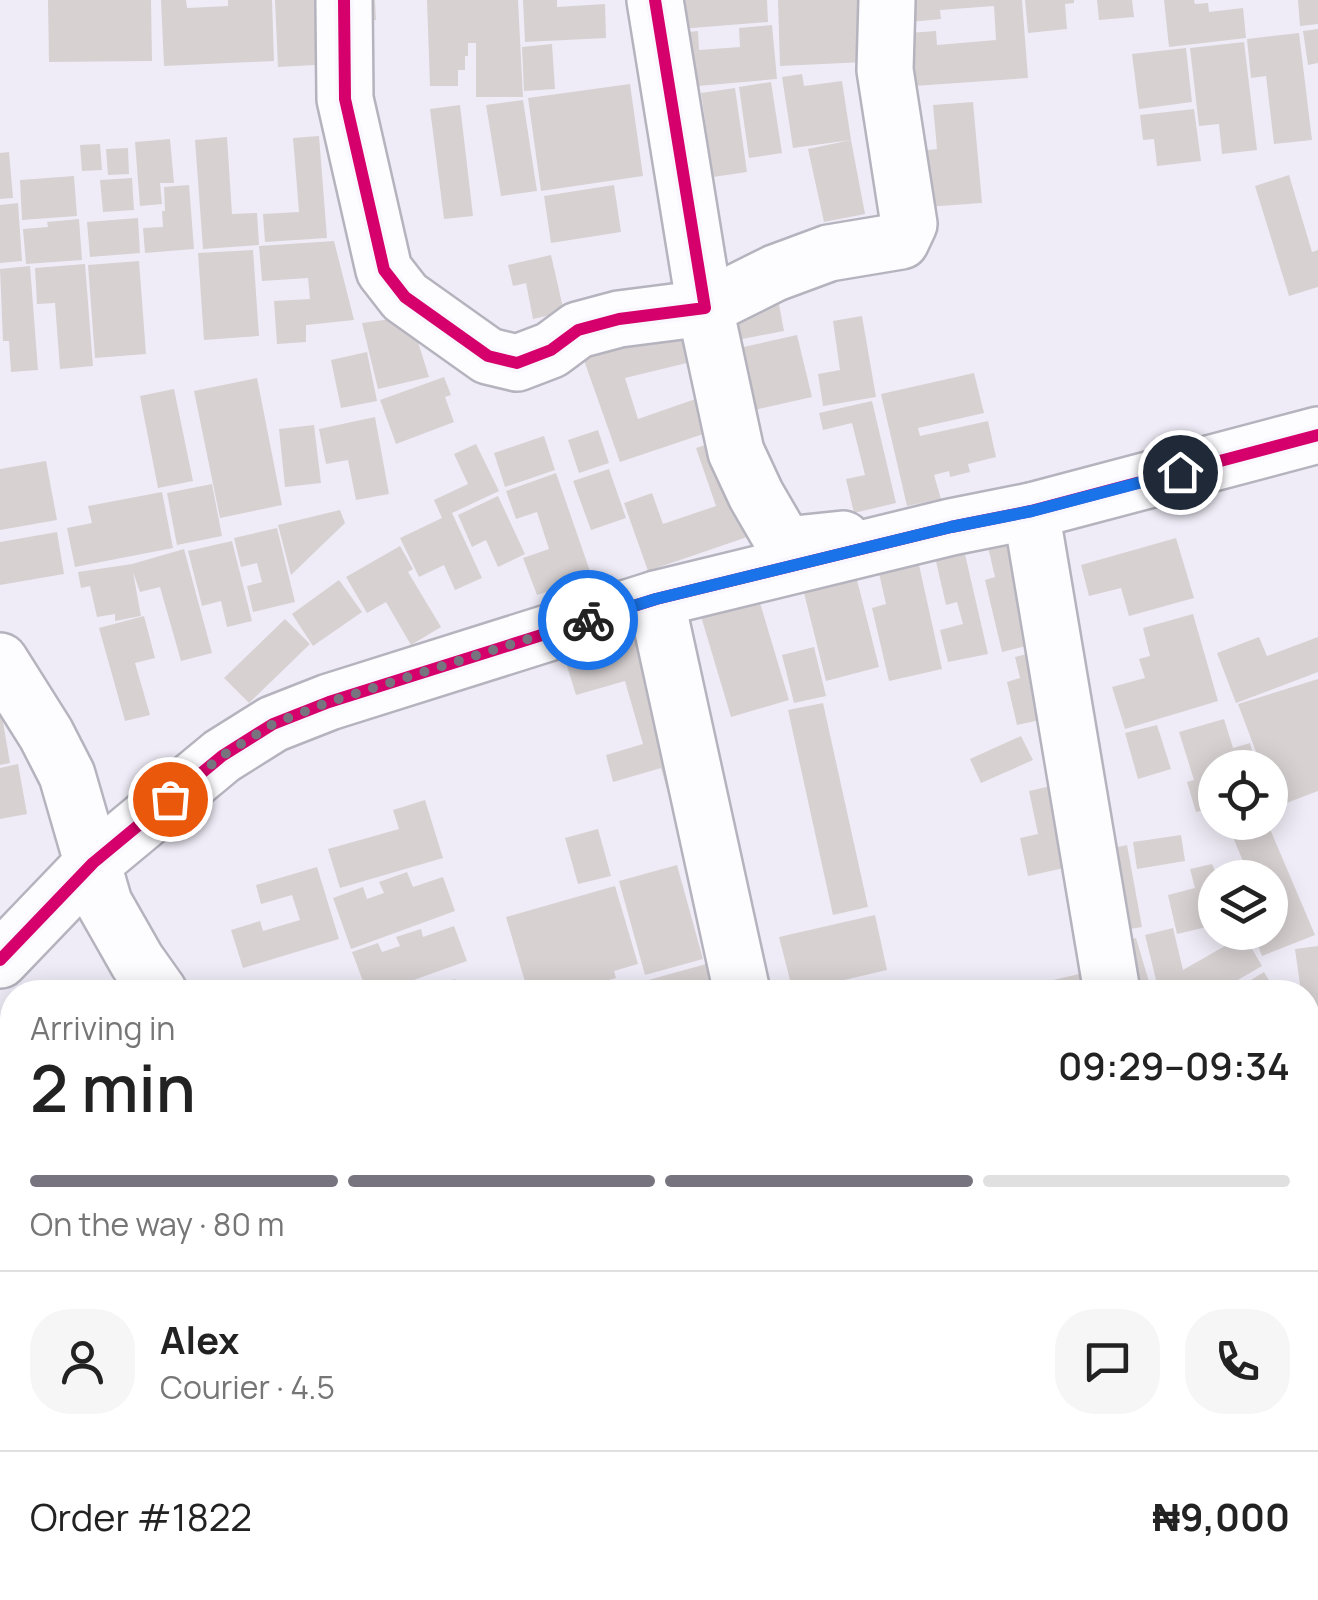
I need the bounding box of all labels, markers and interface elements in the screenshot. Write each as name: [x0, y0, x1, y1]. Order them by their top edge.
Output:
pin: [1138, 430, 1223, 515]
icon: home: [1153, 445, 1208, 500]
courier: [538, 570, 638, 670]
icon: bike: [561, 593, 616, 648]
map controls: [1198, 750, 1288, 950]
button: locate: [1198, 750, 1288, 840]
pin: [128, 757, 213, 842]
icon: bag: [143, 772, 198, 827]
button: layers: [1198, 860, 1288, 950]
text: Arriving in: [30, 1006, 175, 1050]
text: 09:29–09:34: [1058, 1039, 1290, 1091]
text: 2 min: [30, 1043, 196, 1132]
text: On the way · 80 m: [30, 1202, 284, 1246]
button: person: [30, 1309, 135, 1414]
button: chat: [1055, 1309, 1160, 1414]
button: phone: [1185, 1309, 1290, 1414]
text: Alex: [160, 1313, 239, 1365]
text: Courier · 4.5: [160, 1365, 335, 1409]
text: Order #1822: [30, 1490, 252, 1542]
text: ₦9,000: [1153, 1490, 1290, 1542]

